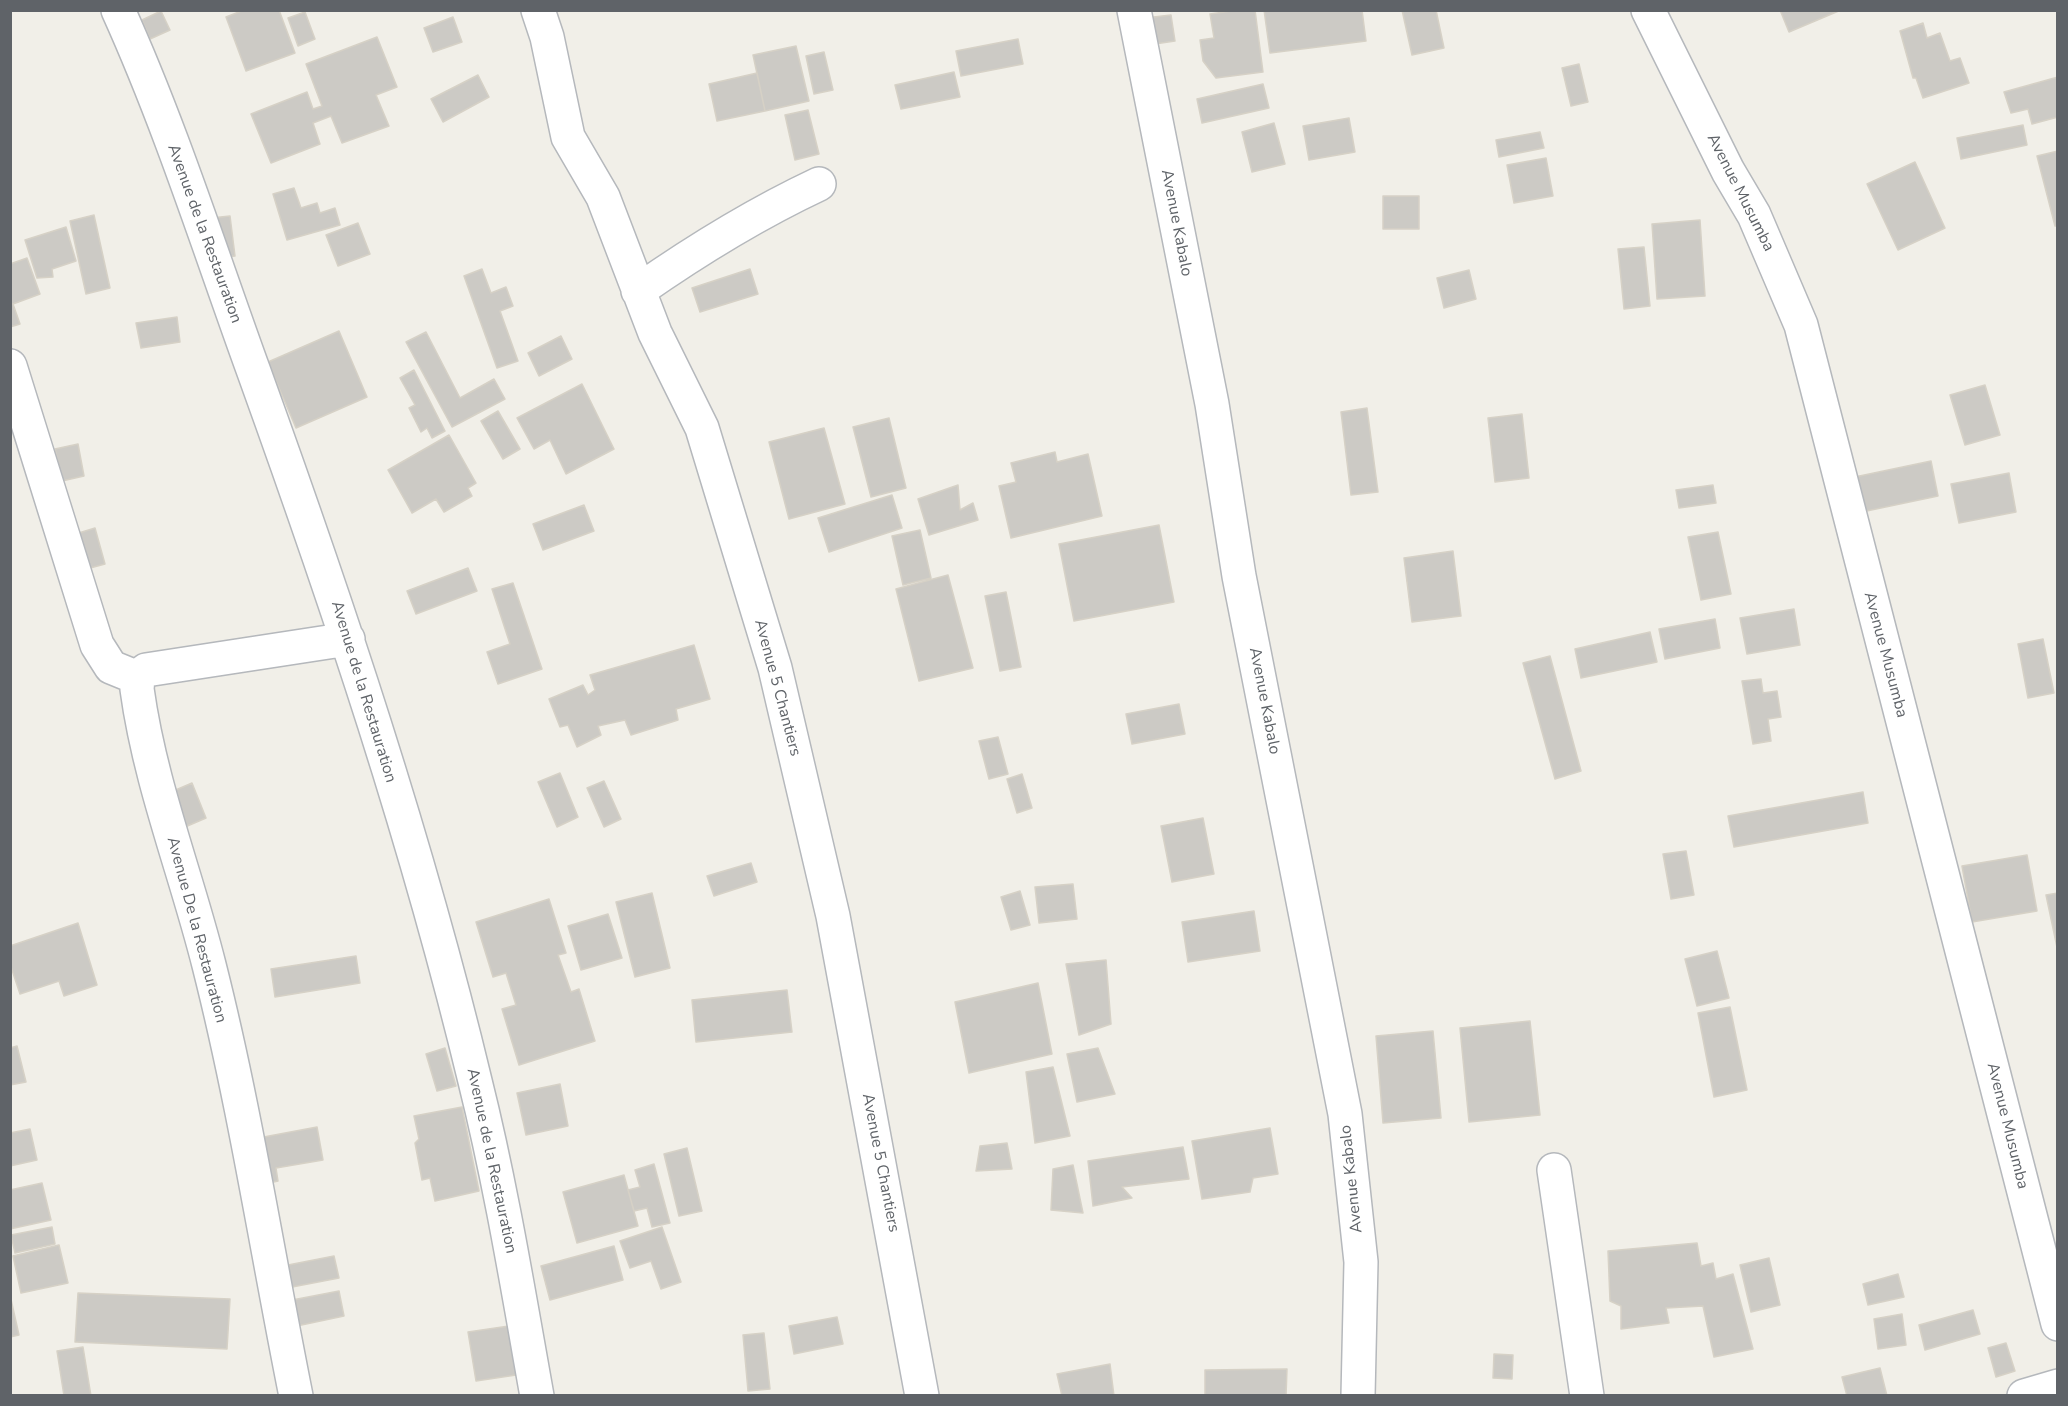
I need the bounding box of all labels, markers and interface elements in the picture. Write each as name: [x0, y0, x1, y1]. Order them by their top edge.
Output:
street label: Avenue Musumba: [1702, 131, 1778, 255]
street label: Avenue de la Restauration: [163, 142, 245, 326]
street label: Avenue Kabalo: [1156, 168, 1196, 278]
street label: Avenue Musumba: [1859, 590, 1911, 720]
street label: Avenue de la Restauration: [326, 599, 400, 785]
street label: Avenue 5 Chantiers: [749, 617, 805, 759]
street label: Avenue Kabalo: [1244, 646, 1284, 756]
street label: Avenue De la Restauration: [162, 835, 230, 1025]
street label: Avenue Musumba: [1982, 1061, 2032, 1191]
street label: Avenue de la Restauration: [462, 1067, 520, 1255]
street label: Avenue 5 Chantiers: [857, 1092, 903, 1234]
street label: Avenue Kabalo: [1337, 1124, 1367, 1234]

